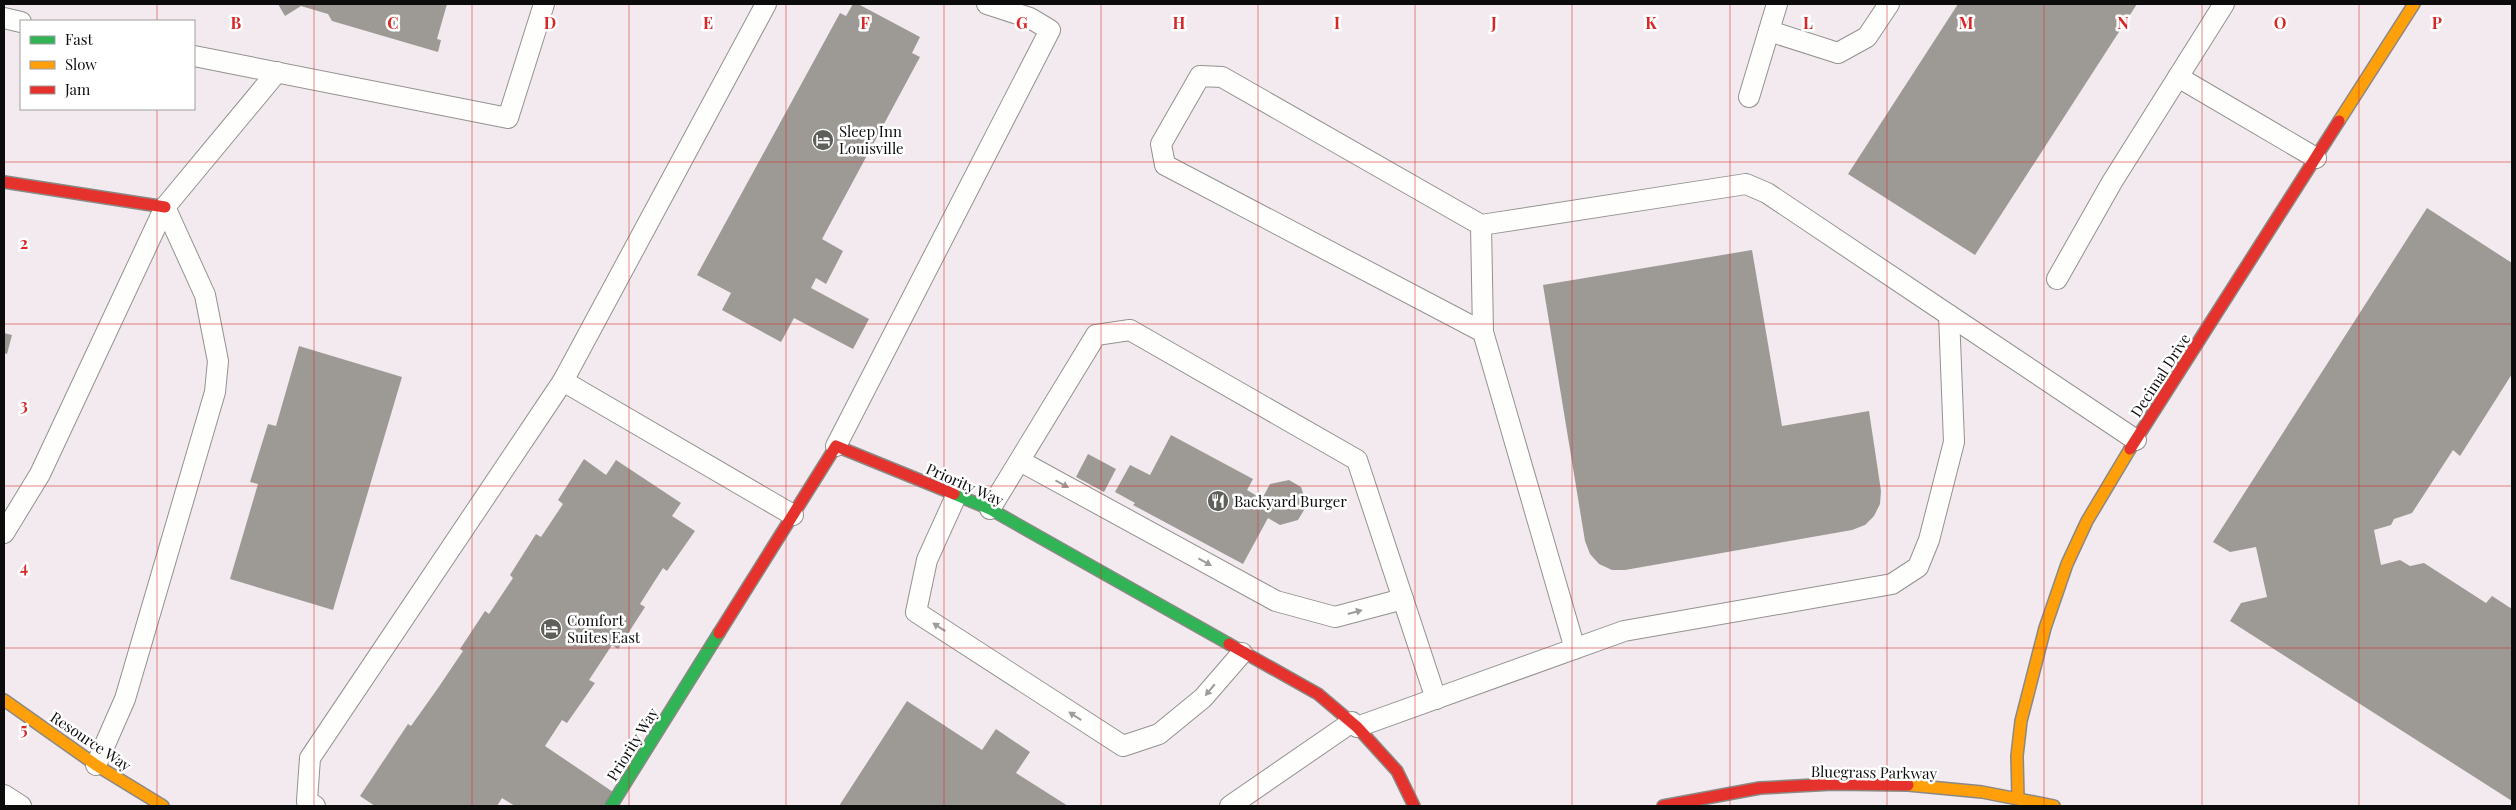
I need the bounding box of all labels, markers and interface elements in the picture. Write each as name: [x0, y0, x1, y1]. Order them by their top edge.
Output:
text: B: [231, 12, 242, 33]
text: C: [387, 12, 399, 33]
text: D: [544, 12, 556, 33]
text: E: [703, 12, 713, 33]
text: F: [860, 12, 870, 33]
text: G: [1016, 12, 1028, 33]
text: H: [1173, 12, 1186, 33]
text: I: [1334, 12, 1340, 33]
text: J: [1490, 12, 1497, 33]
text: K: [1645, 12, 1657, 33]
text: L: [1803, 12, 1813, 33]
text: M: [1959, 12, 1974, 33]
text: N: [2117, 12, 2129, 33]
text: O: [2274, 12, 2286, 33]
text: P: [2432, 12, 2442, 33]
legend: [20, 20, 195, 110]
text: Fast: [65, 29, 94, 49]
text: Slow: [65, 54, 97, 74]
text: Jam: [64, 79, 91, 99]
place label: Sleep Inn Louisville: [839, 121, 904, 158]
hotel icon: Sleep Inn Louisville: [811, 128, 835, 152]
text: 2: [20, 232, 28, 253]
street label: Decimal Drive: [2126, 329, 2194, 421]
text: 3: [20, 394, 28, 415]
street label: Priority Way: [923, 458, 1007, 510]
one-way arrow: [1056, 480, 1069, 489]
restaurant icon: Backyard Burger: [1206, 489, 1230, 513]
place label: Backyard Burger: [1234, 491, 1347, 511]
text: 4: [20, 556, 28, 577]
one-way arrow: [1198, 558, 1212, 566]
one-way arrow: [1347, 608, 1362, 616]
place label: Comfort Suites East: [567, 610, 641, 647]
hotel icon: Comfort Suites East: [539, 617, 563, 641]
one-way arrow: [932, 622, 946, 632]
one-way arrow: [1205, 683, 1216, 696]
street label: Priority Way: [602, 703, 663, 784]
street label: Resource Way: [47, 707, 136, 776]
one-way arrow: [1069, 711, 1082, 720]
text: 5: [20, 718, 28, 739]
street label: Bluegrass Parkway: [1811, 761, 1938, 783]

